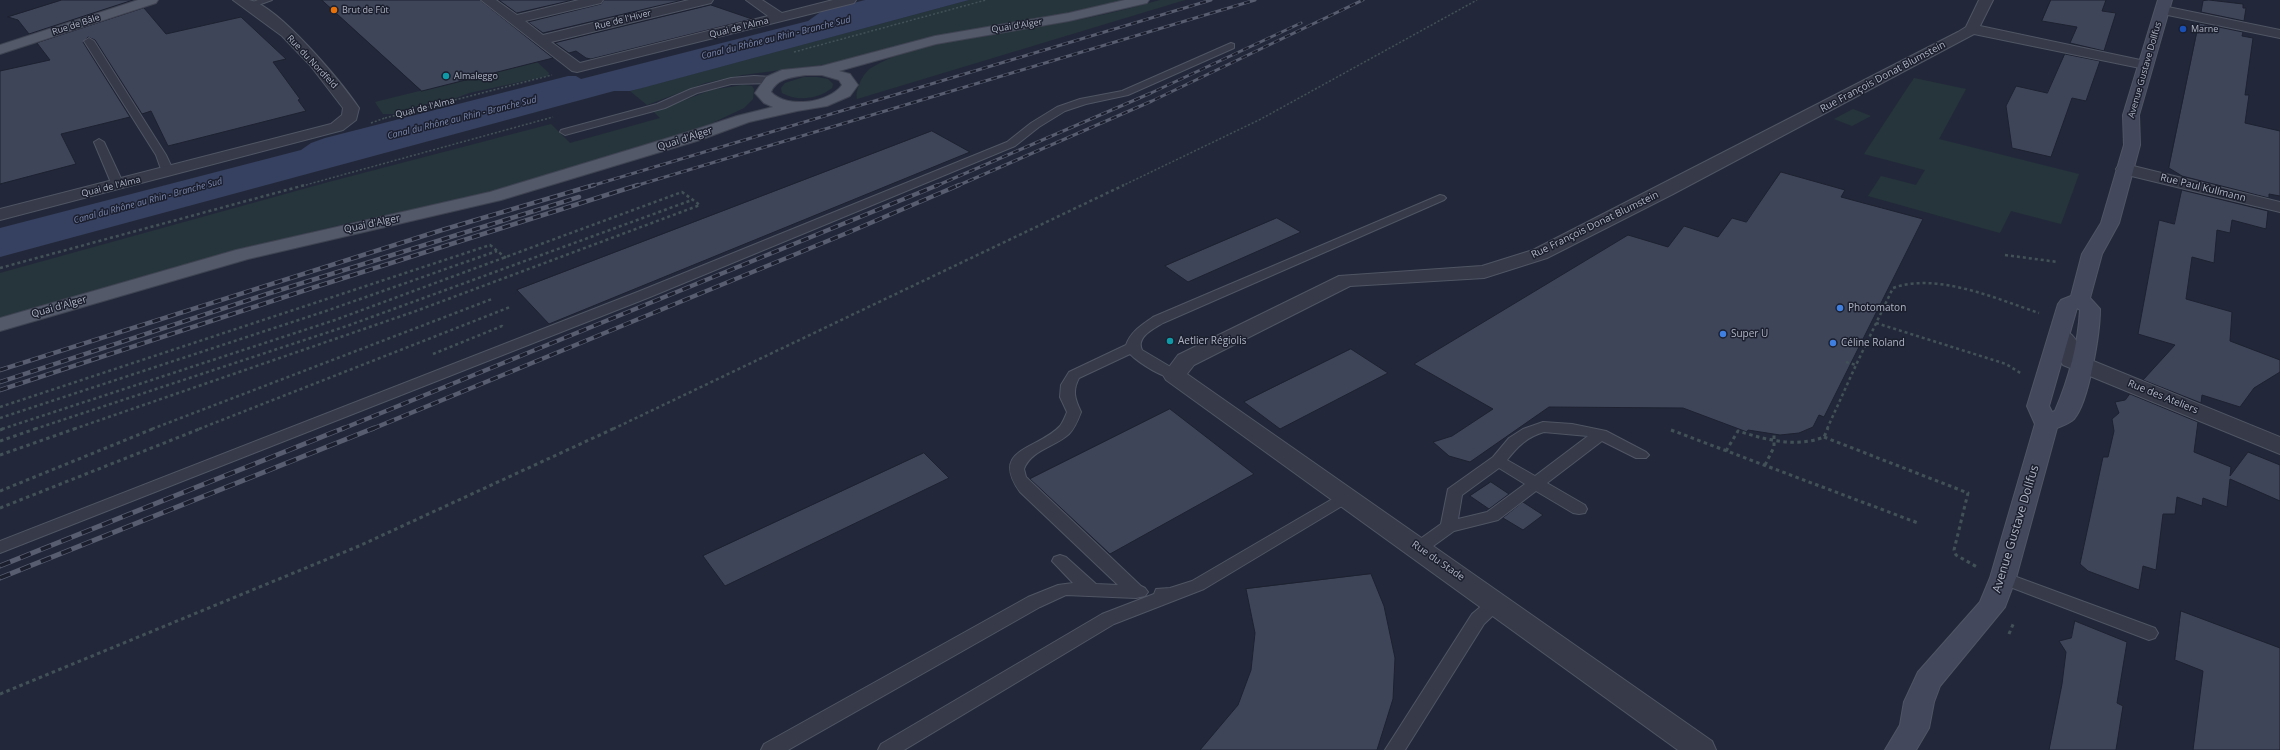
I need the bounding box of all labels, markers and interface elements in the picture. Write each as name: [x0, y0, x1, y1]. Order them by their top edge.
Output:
marker: Brut de Fût: [329, 5, 339, 15]
place label: Brut de Fût: [342, 5, 389, 15]
street label: Rue de l'Hiver: [594, 8, 652, 32]
street label: Rue de Bâle: [51, 12, 101, 38]
water label: Canal du Rhône au Rhin - Branche Sud: [700, 14, 852, 62]
street label: Quai de l'Alma: [708, 15, 770, 41]
street label: Quai d'Alger: [991, 17, 1043, 35]
street label: Avenue Gustave Dollfus: [2126, 21, 2164, 119]
marker: Marne: [2178, 24, 2188, 34]
place label: Marne: [2191, 24, 2218, 34]
street label: Rue du Nordfeld: [284, 33, 340, 91]
street label: Rue François Donat Blumstein: [1818, 39, 1948, 115]
marker: Almaleggo: [441, 71, 451, 81]
place label: Almaleggo: [454, 71, 498, 81]
water label: Canal du Rhône au Rhin - Branche Sud: [386, 94, 538, 142]
street label: Quai de l'Alma: [394, 95, 456, 121]
street label: Quai d'Alger: [656, 125, 714, 153]
street label: Rue Paul Kullmann: [2159, 172, 2247, 204]
street label: Quai de l'Alma: [80, 174, 142, 200]
water label: Canal du Rhône au Rhin - Branche Sud: [72, 176, 224, 226]
street label: Rue François Donat Blumstein: [1529, 189, 1661, 261]
street label: Quai d'Alger: [343, 212, 401, 236]
street label: Quai d'Alger: [30, 293, 88, 321]
place label: Photomaton: [1848, 302, 1906, 314]
marker: Photomaton: [1835, 303, 1845, 313]
place label: Super U: [1731, 328, 1768, 340]
marker: Super U: [1718, 329, 1728, 339]
place label: Aetlier Régiolis: [1178, 335, 1246, 347]
marker: Aetlier Régiolis: [1165, 336, 1175, 346]
place label: Céline Roland: [1841, 337, 1905, 349]
marker: Céline Roland: [1828, 338, 1838, 348]
street label: Rue des Ateliers: [2126, 377, 2200, 417]
street label: Avenue Gustave Dollfus: [1990, 463, 2042, 595]
street label: Rue du Stade: [1409, 538, 1467, 584]

